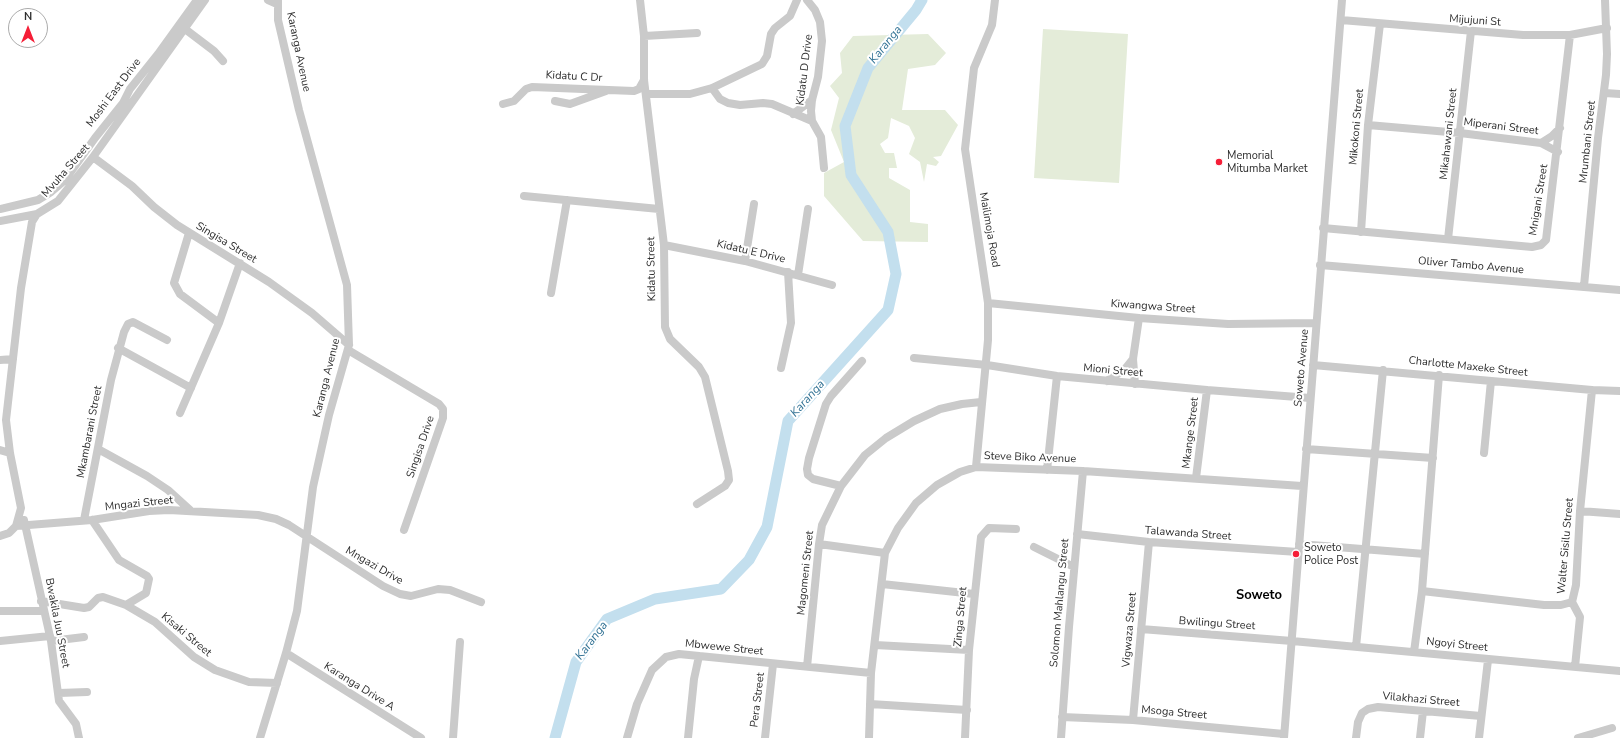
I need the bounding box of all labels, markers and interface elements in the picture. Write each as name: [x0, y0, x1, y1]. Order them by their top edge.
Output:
north arrow: [8, 8, 48, 48]
text: N: [24, 9, 32, 24]
street label: Karanga Avenue: [283, 11, 313, 93]
street label: Mijujuni St: [1449, 13, 1501, 29]
water label: Karanga: [866, 23, 906, 67]
street label: Kidatu D Drive: [794, 34, 816, 106]
street label: Moshi East Drive: [84, 56, 144, 130]
street label: Kidatu C Dr: [545, 69, 603, 85]
street label: Mikokoni Street: [1347, 88, 1367, 166]
street label: Mikahawani Street: [1438, 88, 1460, 180]
street label: Mrumbani Street: [1577, 100, 1599, 184]
street label: Miperani Street: [1463, 116, 1539, 138]
street label: Mvuha Street: [39, 142, 93, 200]
place label: Memorial Mitumba Market: [1227, 149, 1308, 175]
marker: Memorial Mitumba Market: [1214, 157, 1224, 167]
street label: Mnigani Street: [1527, 163, 1551, 237]
street label: Mailimoja Road: [976, 191, 1002, 269]
street label: Singisa Street: [193, 220, 259, 266]
street label: Kidatu Street: [645, 237, 659, 301]
street label: Kidatu E Drive: [715, 238, 787, 266]
street label: Oliver Tambo Avenue: [1417, 255, 1525, 277]
street label: Kiwangwa Street: [1110, 297, 1196, 317]
street label: Soweto Avenue: [1292, 329, 1312, 407]
street label: Karanga Avenue: [311, 337, 343, 419]
street label: Charlotte Maxeke Street: [1408, 354, 1528, 380]
street label: Mioni Street: [1083, 362, 1143, 380]
water label: Karanga: [788, 378, 828, 420]
street label: Mkambarani Street: [75, 385, 105, 479]
street label: Mkange Street: [1180, 396, 1202, 470]
street label: Singisa Drive: [404, 414, 438, 480]
street label: Steve Biko Avenue: [984, 450, 1076, 466]
street label: Mngazi Street: [104, 494, 174, 514]
street label: Walter Sisilu Street: [1555, 497, 1577, 595]
street label: Talawanda Street: [1144, 524, 1232, 544]
street label: Magomeni Street: [795, 530, 817, 616]
street label: Solomon Mahlangu Street: [1048, 538, 1072, 668]
place label: Soweto Police Post: [1304, 541, 1358, 567]
street label: Mngazi Drive: [343, 544, 405, 588]
marker: Soweto Police Post: [1291, 549, 1301, 559]
street label: Bwakila Juu Street: [42, 577, 72, 669]
street label: Zinga Street: [952, 586, 970, 648]
district label: Soweto: [1236, 588, 1282, 604]
street label: Vigwaza Street: [1120, 592, 1140, 668]
street label: Kisaki Street: [158, 610, 214, 660]
street label: Bwilingu Street: [1178, 615, 1256, 633]
water label: Karanga: [573, 619, 611, 663]
street label: Ngoyi Street: [1426, 635, 1488, 655]
street label: Mbwewe Street: [684, 637, 764, 659]
street label: Karanga Drive A: [321, 660, 397, 714]
street label: Pera Street: [748, 672, 768, 728]
street label: Vilakhazi Street: [1382, 690, 1460, 710]
street label: Msoga Street: [1141, 704, 1207, 722]

